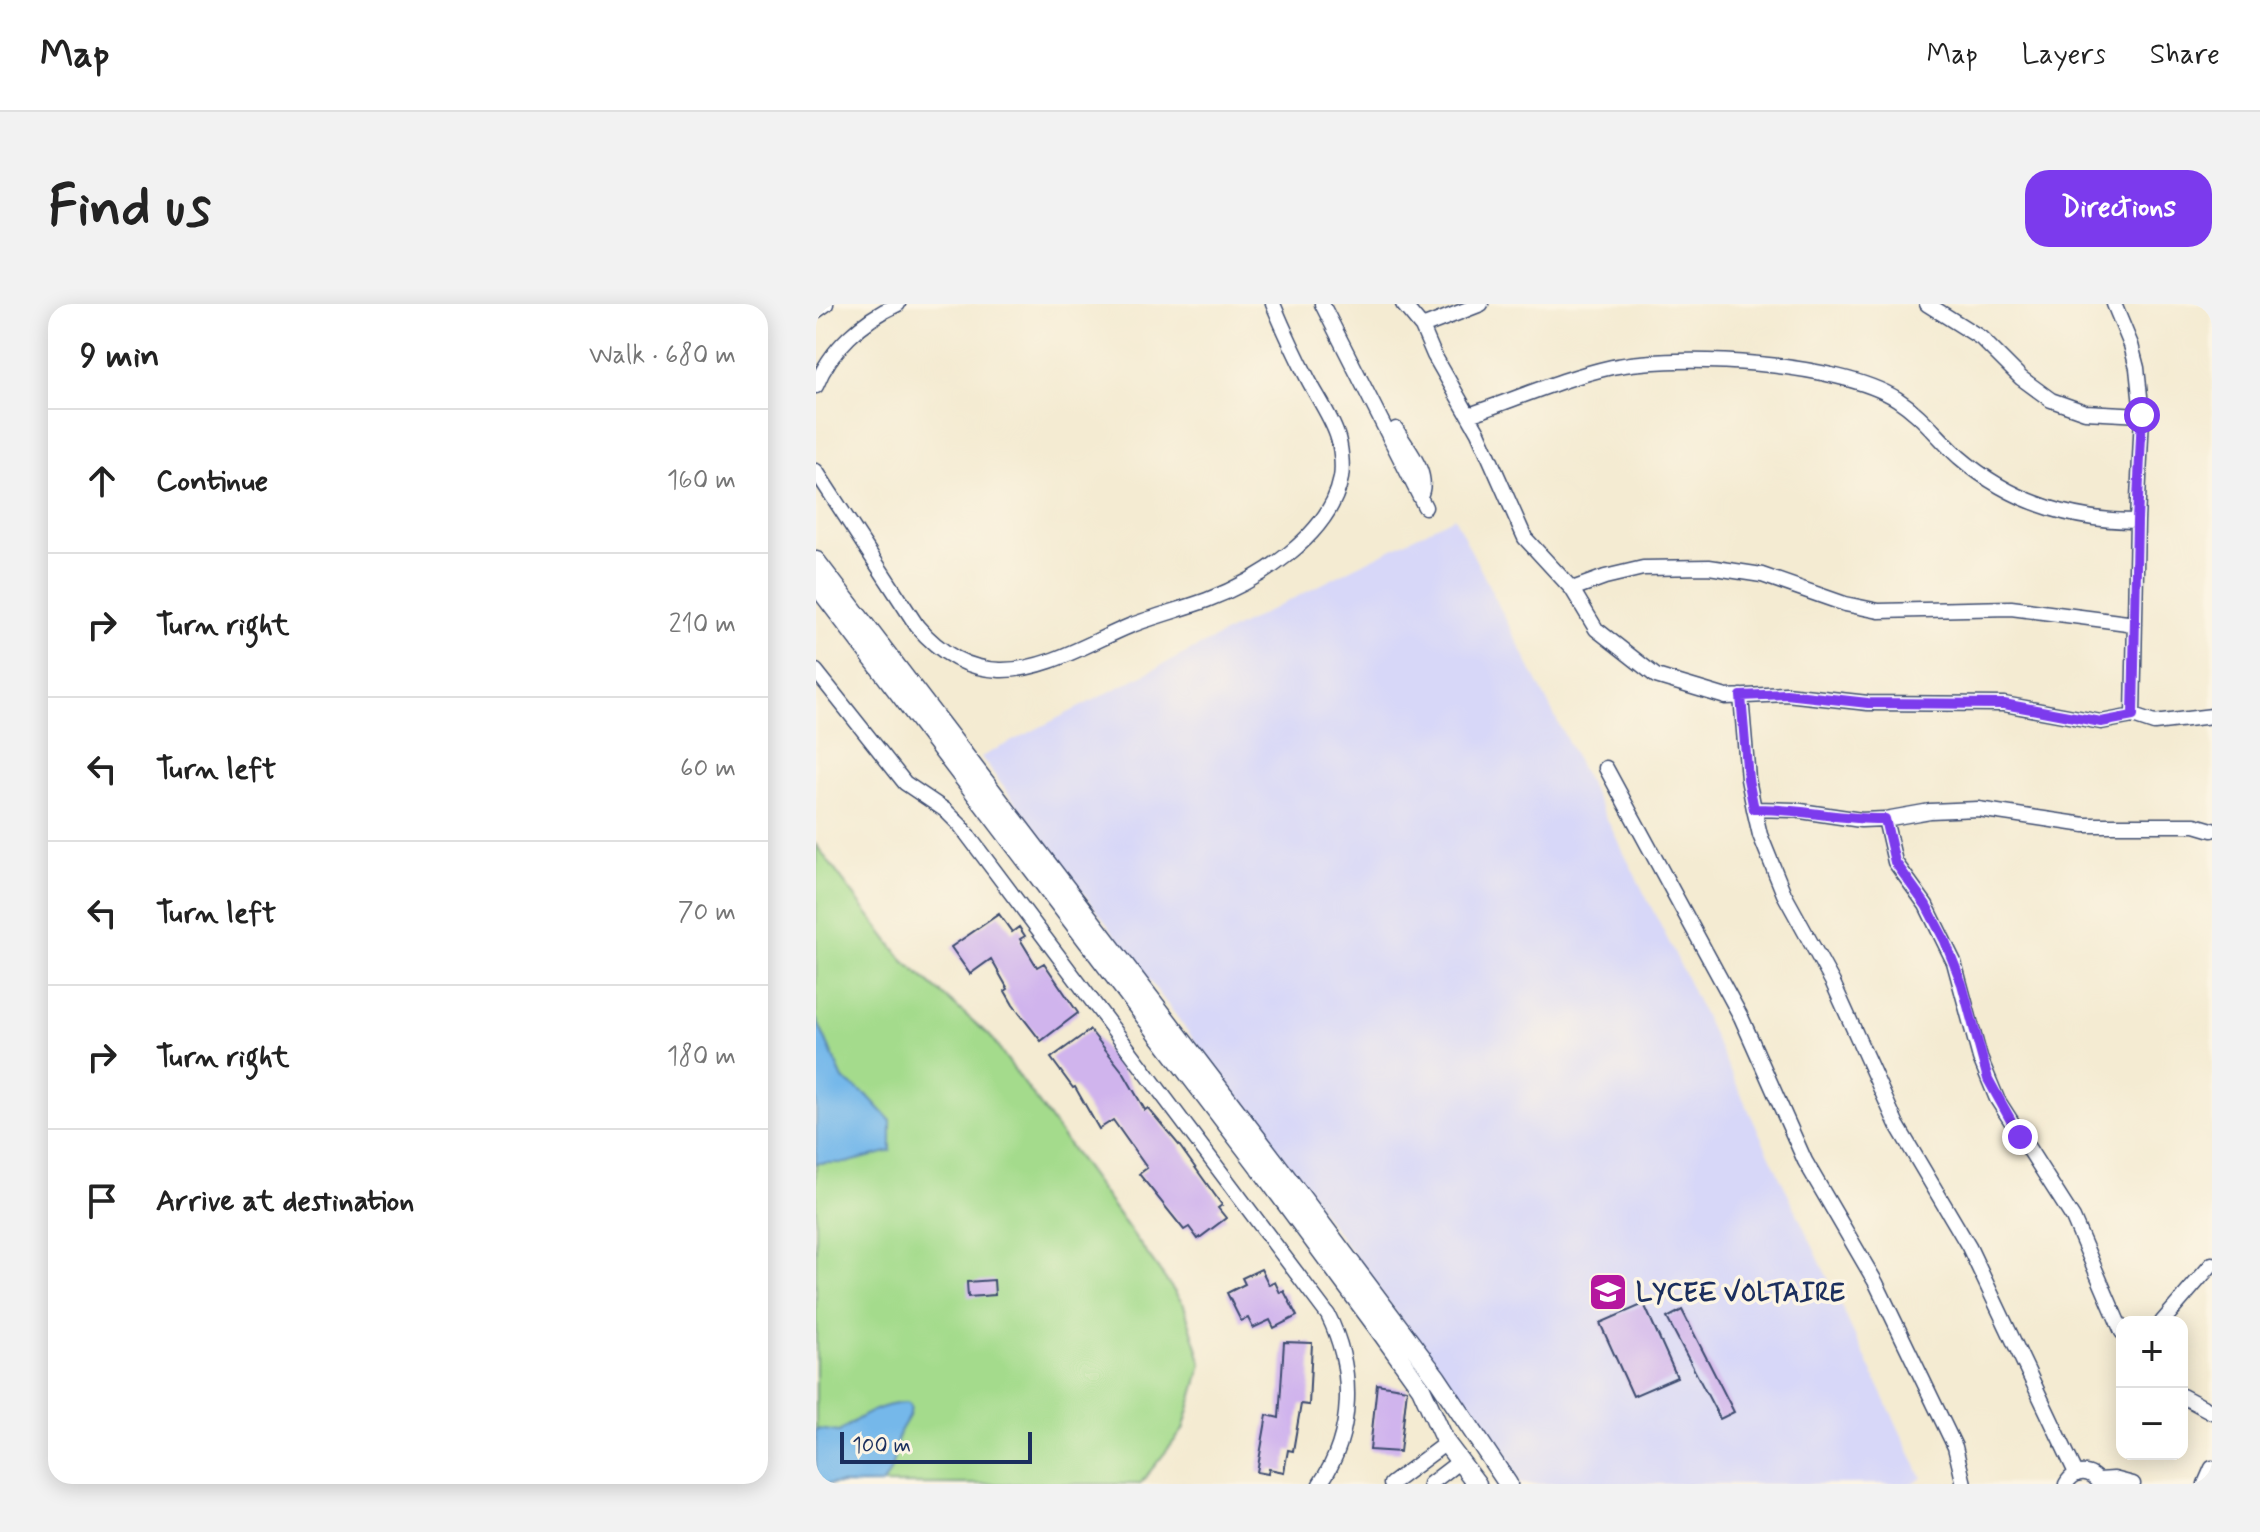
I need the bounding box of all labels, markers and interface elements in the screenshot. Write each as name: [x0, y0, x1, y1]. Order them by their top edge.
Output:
text: Map: [40, 31, 110, 80]
text: Map: [1927, 37, 1978, 74]
text: Layers: [2022, 37, 2106, 74]
text: Share: [2150, 37, 2220, 74]
button: Directions: [2025, 170, 2212, 247]
text: Find us: [48, 172, 211, 245]
text: 9 min: [80, 334, 160, 379]
text: Walk · 680 m: [589, 339, 736, 373]
route start: [2124, 397, 2160, 433]
icon: ahead: [80, 459, 124, 503]
text: Continue: [156, 462, 268, 501]
text: 160 m: [667, 464, 736, 498]
icon: right: [80, 603, 124, 647]
text: Turn right: [156, 606, 289, 645]
text: 210 m: [669, 608, 736, 642]
icon: left: [80, 747, 124, 791]
text: Turn left: [156, 750, 276, 789]
text: 60 m: [680, 752, 736, 786]
icon: left: [80, 891, 124, 935]
text: Turn left: [156, 894, 276, 933]
text: 70 m: [678, 896, 736, 930]
icon: right: [80, 1035, 124, 1079]
text: Turn right: [156, 1038, 289, 1077]
text: 180 m: [667, 1040, 736, 1074]
route end: [2002, 1119, 2038, 1155]
icon: arrive: [80, 1179, 124, 1223]
text: Arrive at destination: [156, 1182, 414, 1221]
school or university icon: LYCEE VOLTAIRE: [1587, 1271, 1629, 1313]
place label: LYCEE VOLTAIRE: [1636, 1277, 1845, 1311]
map controls: [2116, 1316, 2188, 1460]
button: +: [2116, 1316, 2188, 1388]
button: −: [2116, 1388, 2188, 1460]
scale bar: [840, 1428, 1032, 1464]
text: 100 m: [852, 1432, 911, 1460]

